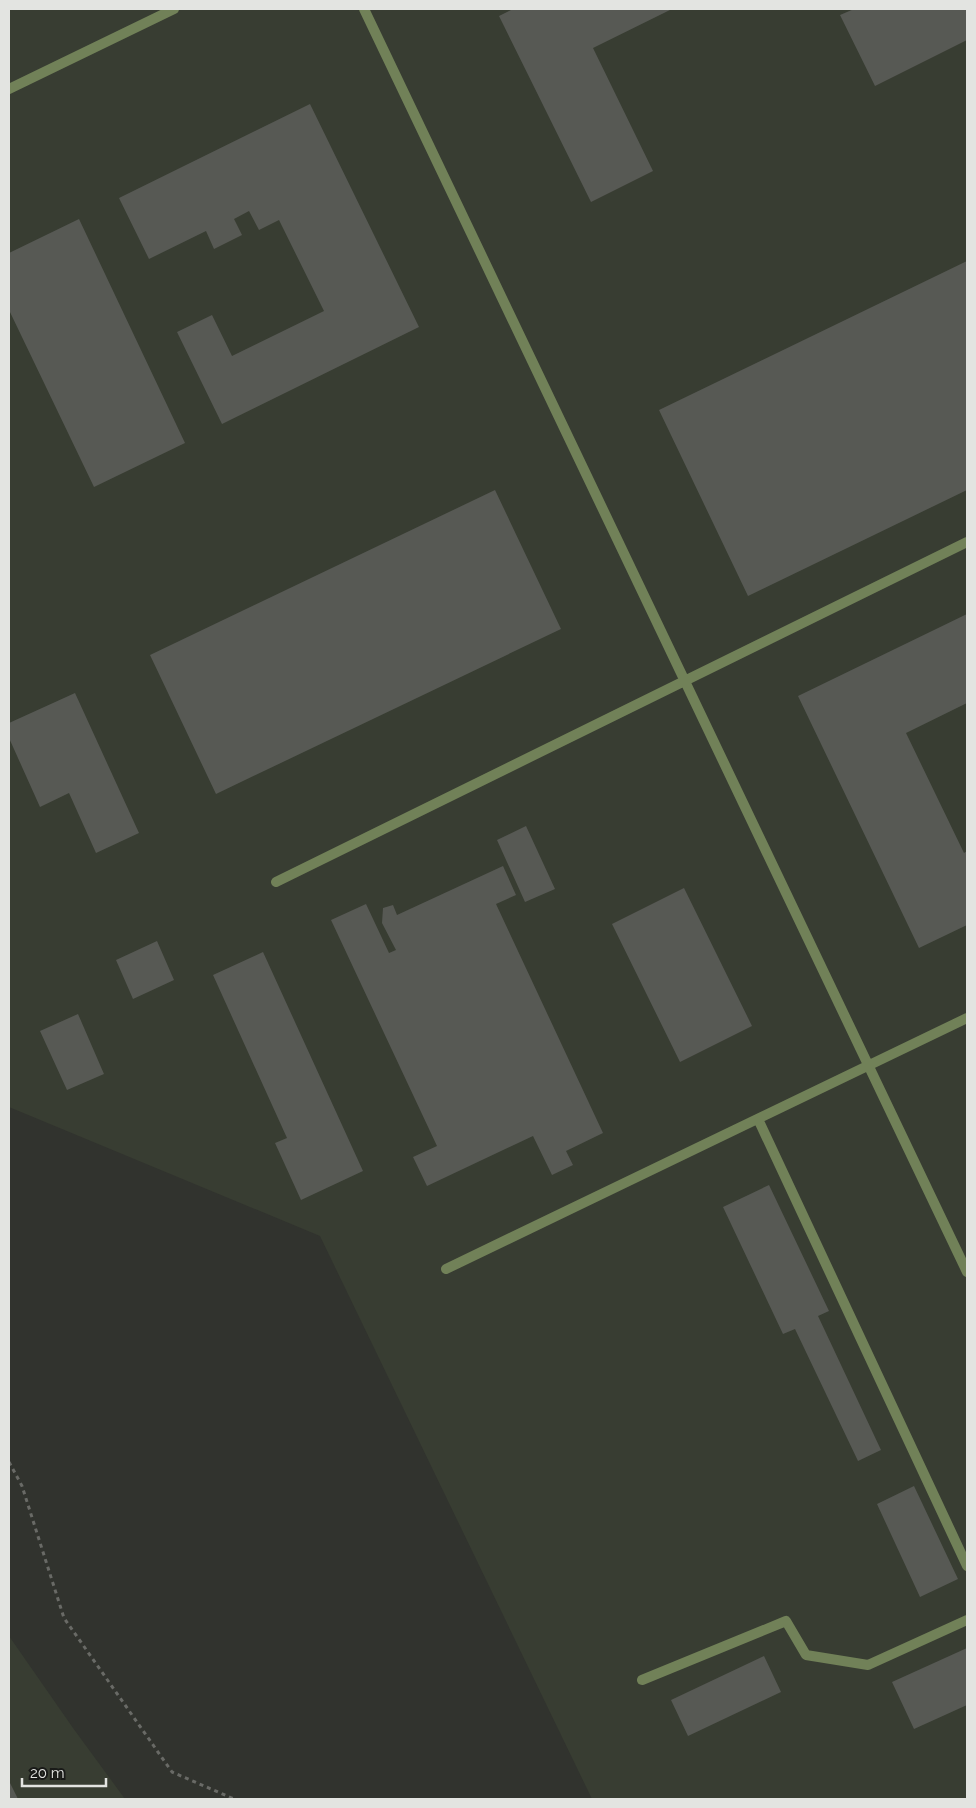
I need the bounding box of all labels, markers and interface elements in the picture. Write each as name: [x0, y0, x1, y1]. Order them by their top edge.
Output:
scale bar: [22, 1756, 106, 1788]
text: 20 m: [30, 1764, 65, 1782]

